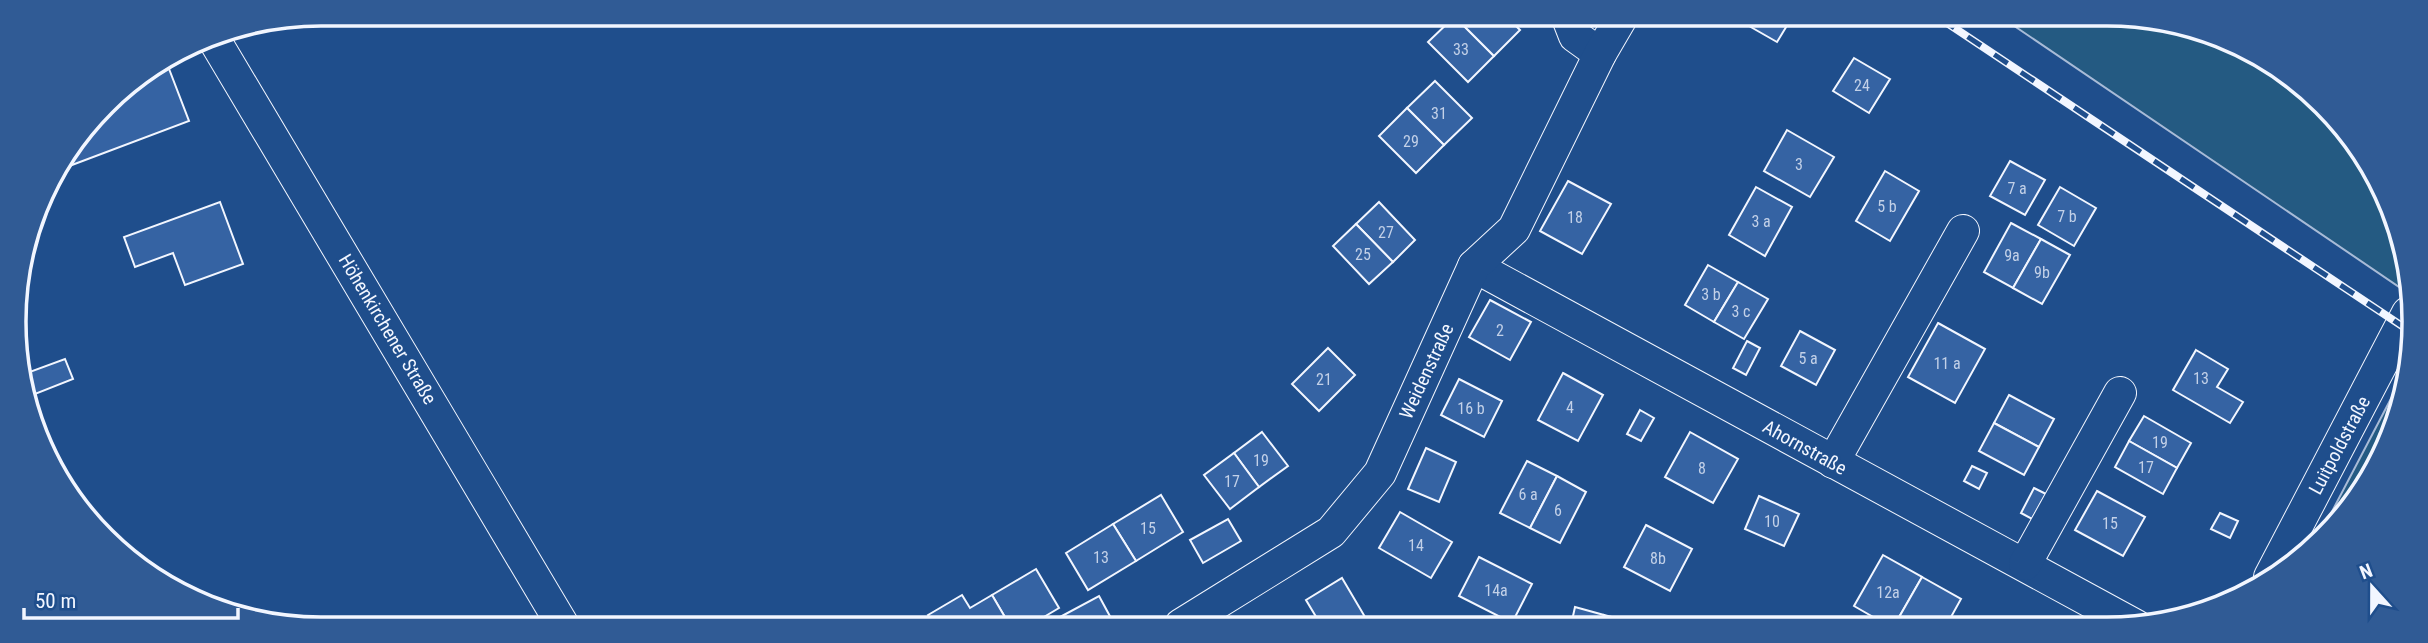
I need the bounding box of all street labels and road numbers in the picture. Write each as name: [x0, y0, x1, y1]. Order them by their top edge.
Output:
street label: Höhenkirchener Straße: [334, 250, 442, 409]
street label: Weidenstraße: [1394, 320, 1459, 423]
street label: Luitpoldstraße: [2304, 392, 2375, 498]
street label: Ahornstraße: [1759, 415, 1851, 480]

